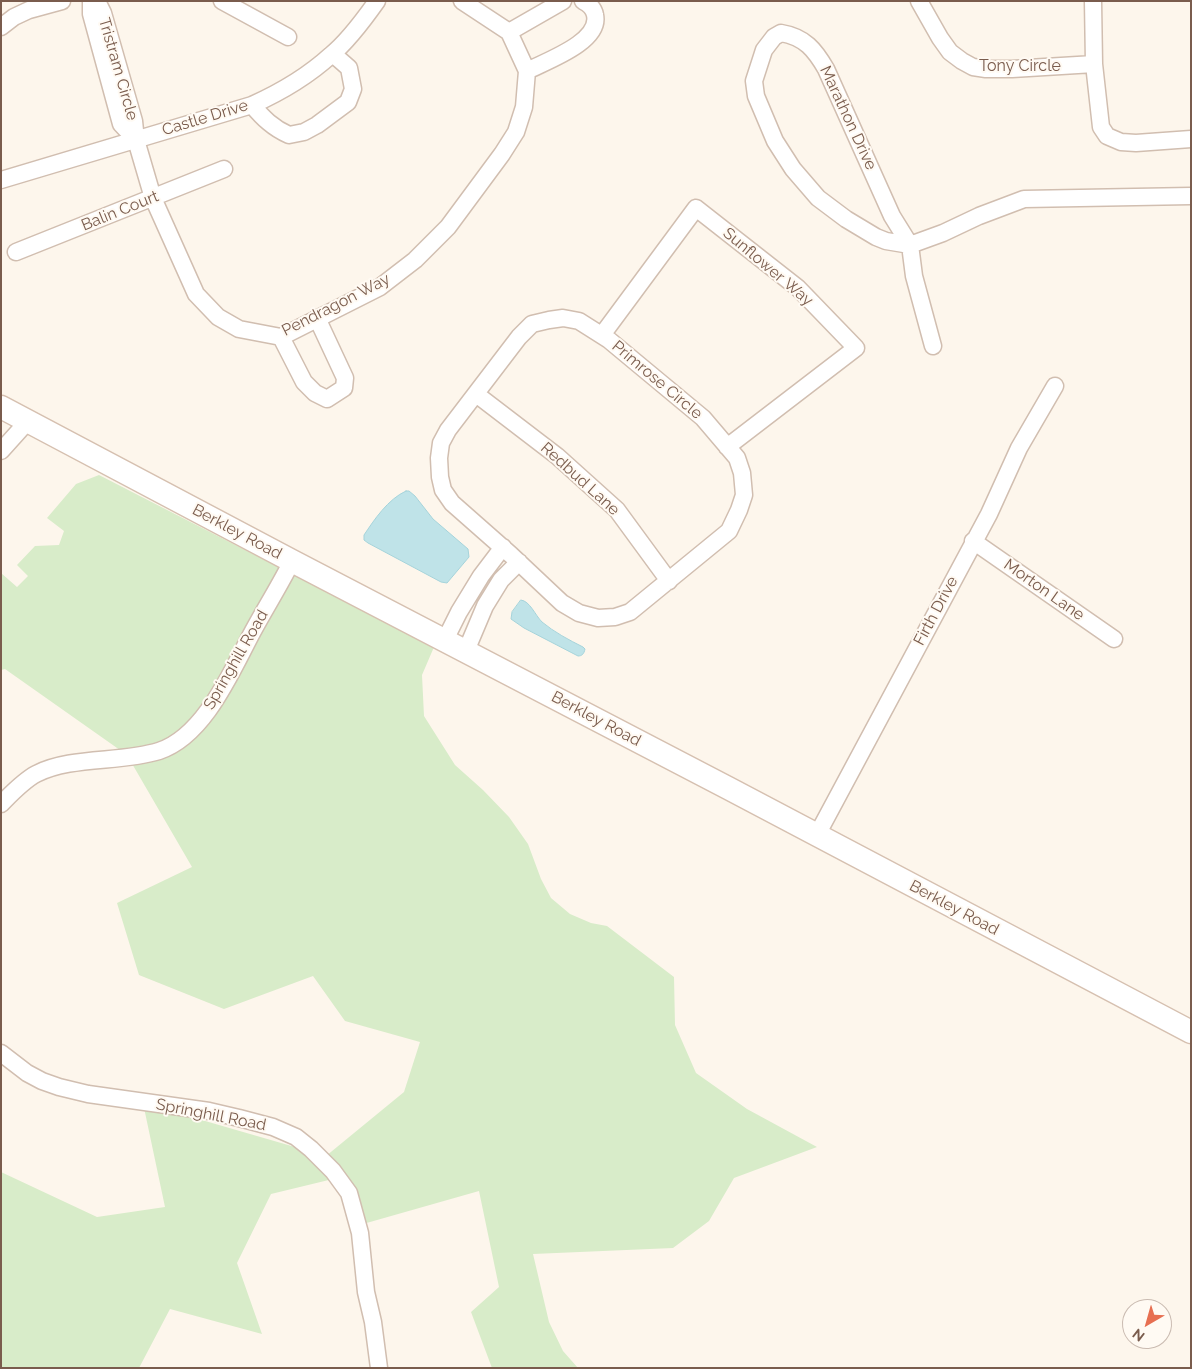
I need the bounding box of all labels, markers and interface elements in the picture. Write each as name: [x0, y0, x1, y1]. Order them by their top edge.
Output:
street label: Tristram Circle: [94, 15, 142, 123]
street label: Tony Circle: [979, 56, 1061, 76]
street label: Marathon Drive: [815, 63, 881, 173]
street label: Castle Drive: [160, 96, 250, 140]
street label: Balin Court: [79, 187, 161, 235]
street label: Sunflower Way: [719, 224, 817, 310]
street label: Pendragon Way: [279, 270, 393, 340]
street label: Primrose Circle: [608, 337, 706, 423]
street label: Redbud Lane: [537, 439, 623, 519]
street label: Berkley Road: [189, 500, 285, 564]
street label: Morton Lane: [1000, 555, 1088, 625]
street label: Firth Drive: [910, 573, 962, 649]
street label: Springhill Road: [200, 607, 272, 713]
street label: Berkley Road: [548, 687, 644, 751]
street label: Berkley Road: [906, 876, 1002, 940]
street label: Springhill Road: [154, 1095, 268, 1135]
north arrow: [1122, 1299, 1172, 1349]
text: N: [1129, 1325, 1148, 1345]

